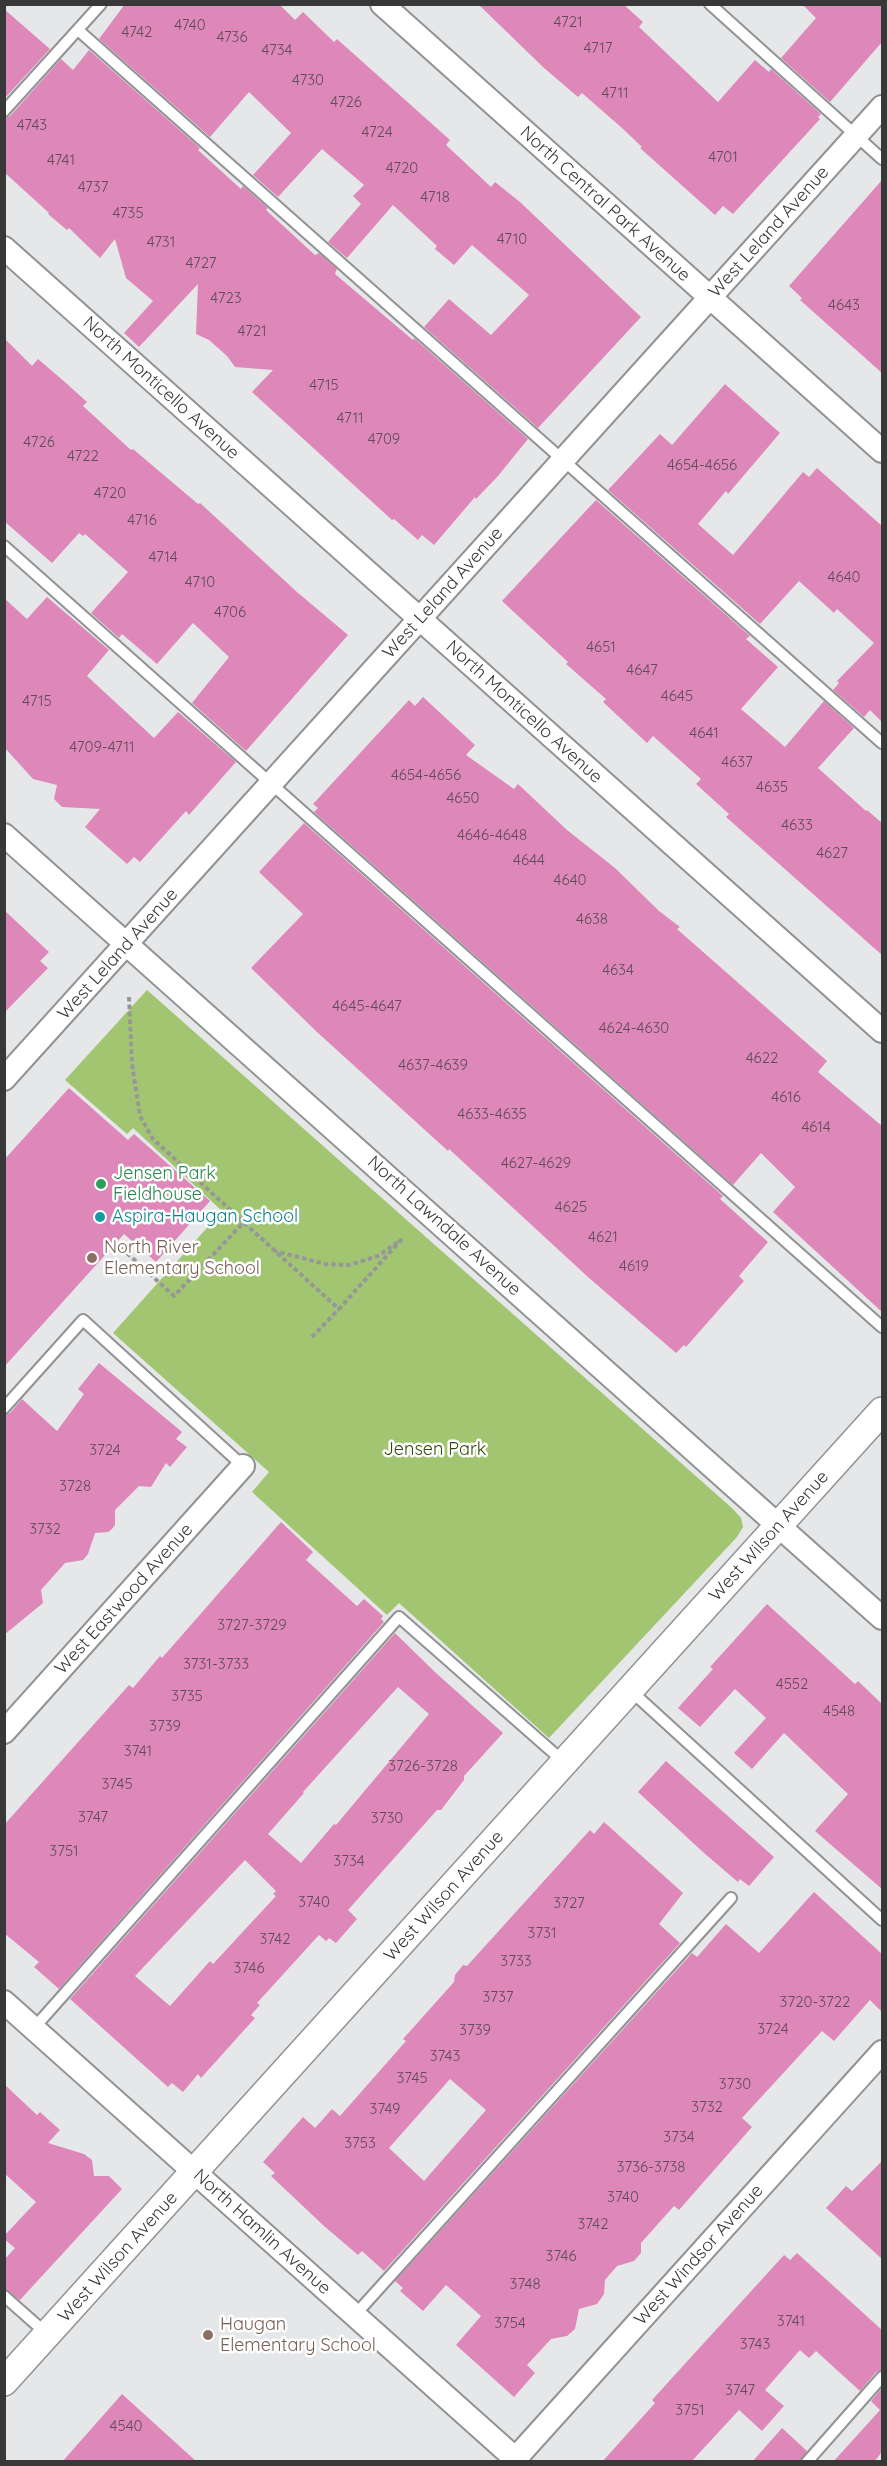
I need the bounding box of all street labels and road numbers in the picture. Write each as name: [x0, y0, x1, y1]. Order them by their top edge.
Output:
street label: North Central Park Avenue: [515, 122, 695, 286]
street label: West Leland Avenue: [704, 162, 834, 302]
street label: North Monticello Avenue: [78, 312, 244, 464]
street label: West Leland Avenue: [378, 523, 508, 663]
street label: North Monticello Avenue: [441, 636, 607, 788]
street label: West Leland Avenue: [53, 884, 183, 1024]
street label: North Lawndale Avenue: [363, 1151, 525, 1301]
street label: West Wilson Avenue: [705, 1466, 833, 1606]
street label: West Eastwood Avenue: [50, 1519, 198, 1679]
street label: West Wilson Avenue: [380, 1826, 508, 1966]
street label: North Hamlin Avenue: [189, 2165, 335, 2299]
street label: West Windsor Avenue: [630, 2180, 768, 2330]
street label: West Wilson Avenue: [54, 2187, 182, 2327]

